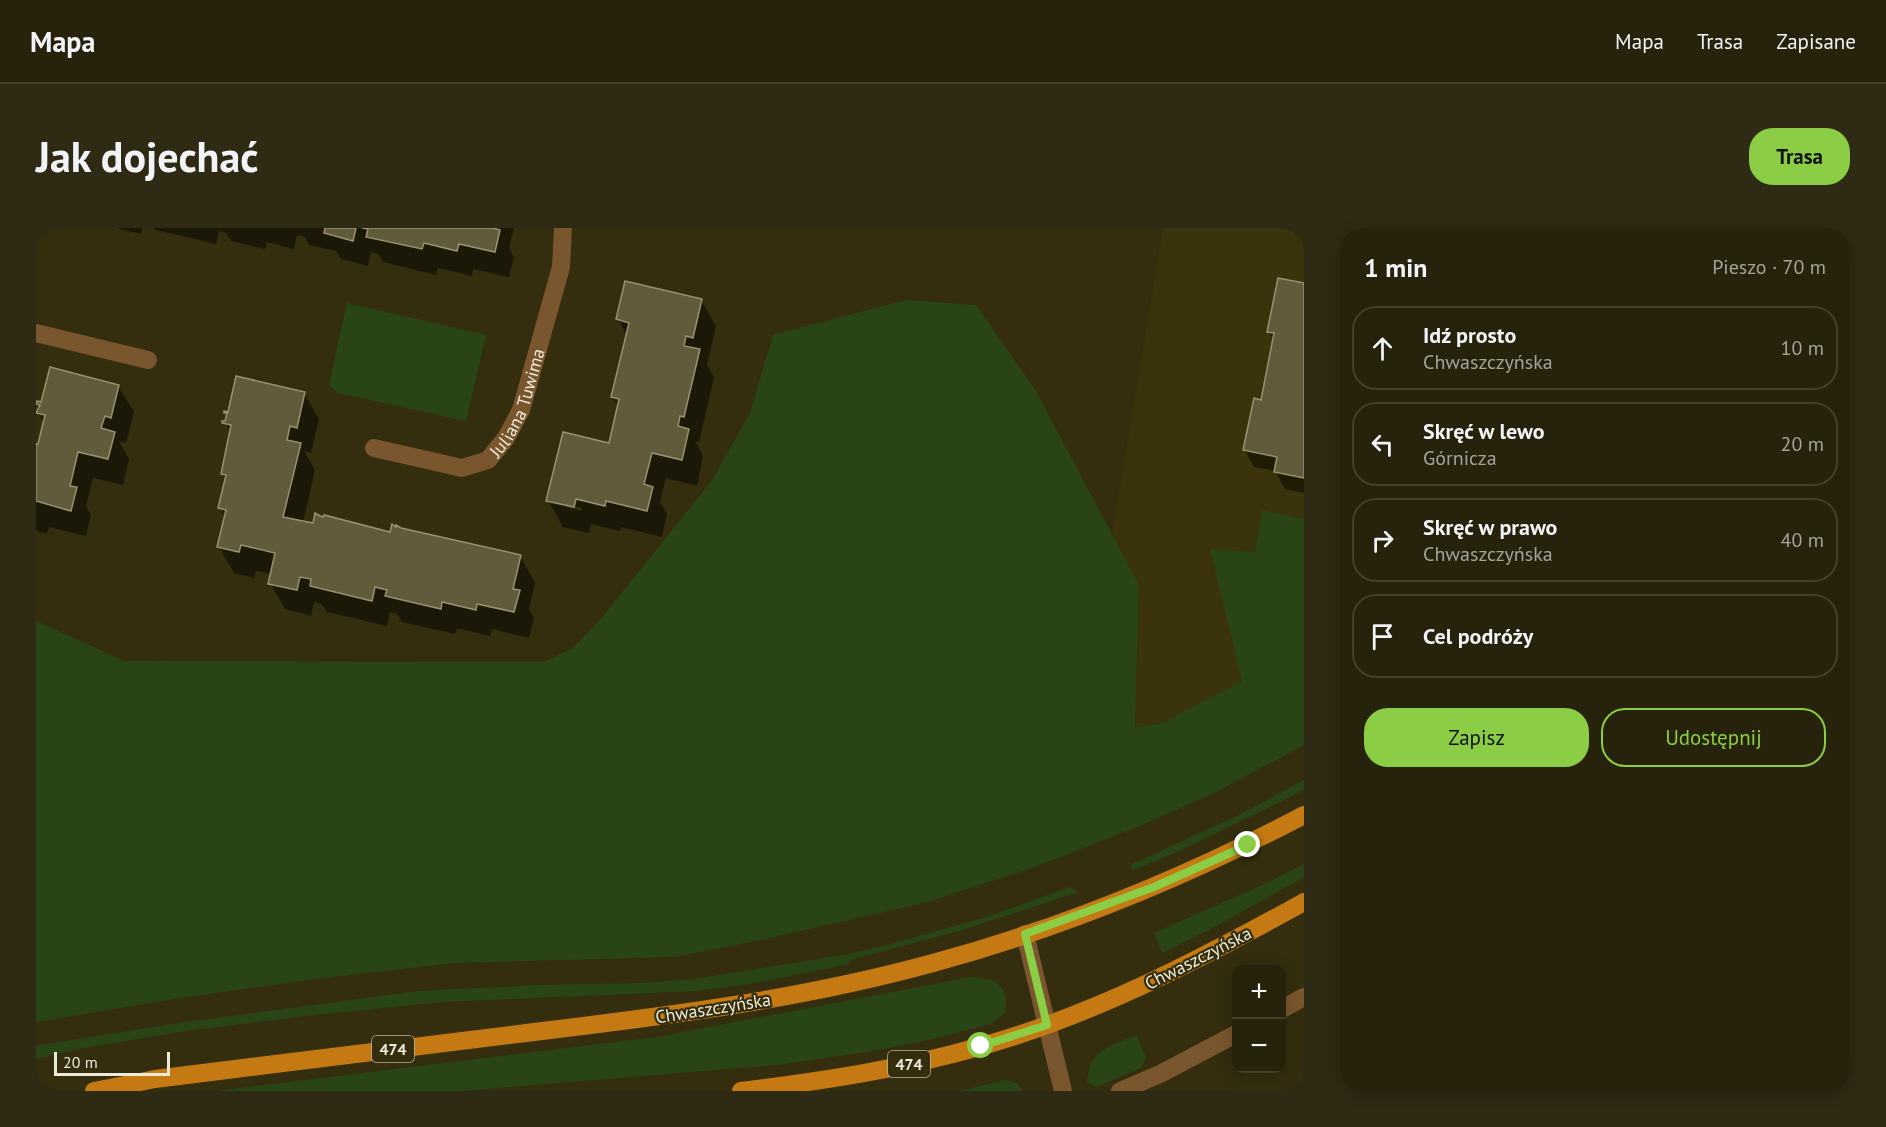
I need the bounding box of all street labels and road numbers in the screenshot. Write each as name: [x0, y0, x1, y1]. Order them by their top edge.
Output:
street label: Juliana Tuwima: [483, 346, 549, 462]
street label: Chwaszczyńska: [1141, 921, 1255, 995]
street label: Chwaszczyńska: [654, 988, 772, 1028]
road number: 474: [372, 1036, 414, 1062]
road number: 474: [888, 1051, 930, 1077]

